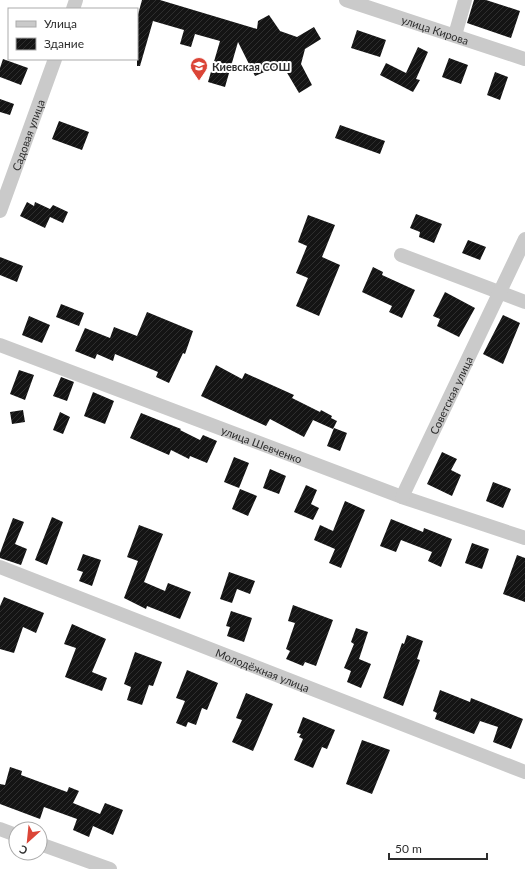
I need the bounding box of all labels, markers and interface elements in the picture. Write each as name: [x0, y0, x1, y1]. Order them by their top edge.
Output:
legend: [8, 8, 138, 60]
street label: улица Кирова: [400, 12, 471, 47]
text: Улица: [44, 16, 77, 31]
text: Здание: [44, 36, 84, 51]
school or university icon: Киевская СОШ: [189, 56, 209, 81]
place label: Киевская СОШ: [212, 60, 290, 73]
street label: Садовая улица: [9, 97, 46, 172]
street label: Советская улица: [427, 354, 475, 436]
street label: улица Шевченко: [220, 423, 304, 465]
street label: Молодёжная улица: [214, 645, 312, 694]
north arrow: [8, 821, 48, 861]
scale bar: [389, 835, 487, 861]
text: 50 m: [395, 841, 422, 856]
text: С: [16, 843, 29, 858]

